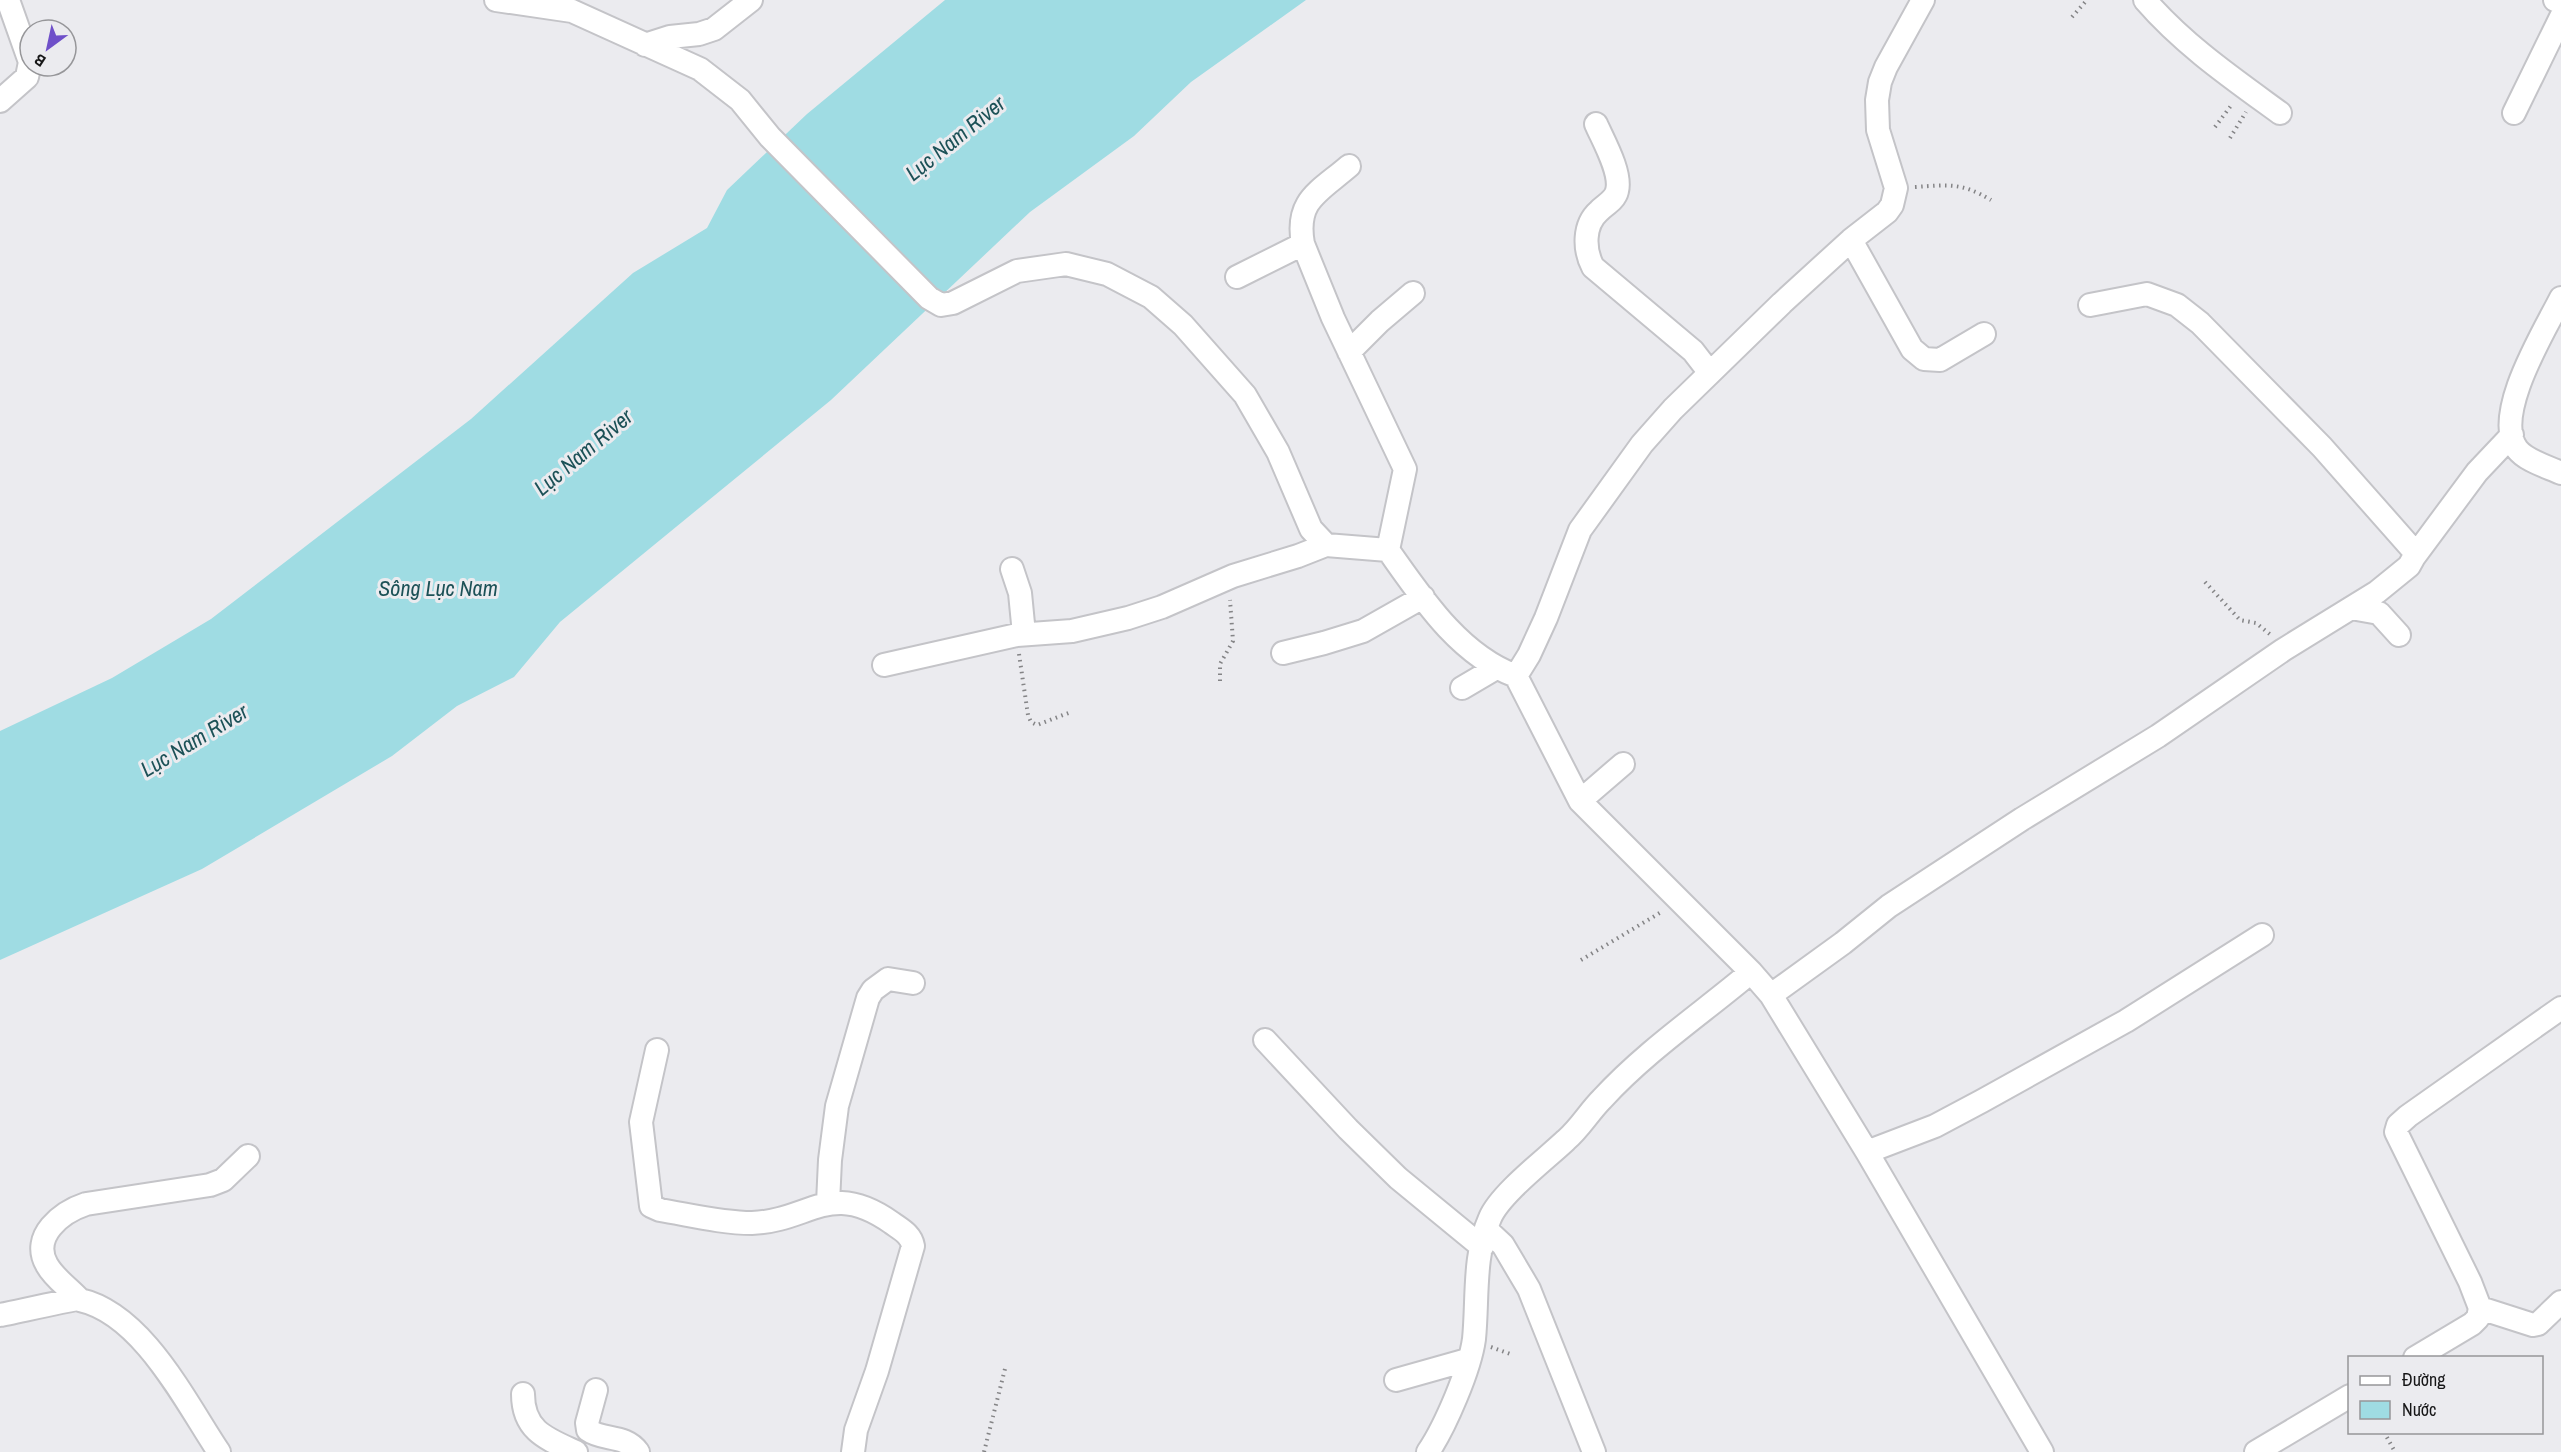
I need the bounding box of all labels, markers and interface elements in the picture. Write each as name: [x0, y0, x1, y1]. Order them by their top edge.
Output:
north arrow: [18, 18, 78, 78]
text: B: [30, 49, 50, 72]
water label: Lục Nam River: [899, 88, 1012, 188]
water label: Lục Nam River: [527, 401, 639, 502]
water label: Sông Lục Nam: [378, 573, 498, 603]
water label: Lục Nam River: [135, 696, 254, 784]
legend: [2348, 1356, 2543, 1434]
text: Đường: [2402, 1367, 2446, 1392]
text: Nước: [2402, 1397, 2436, 1422]

